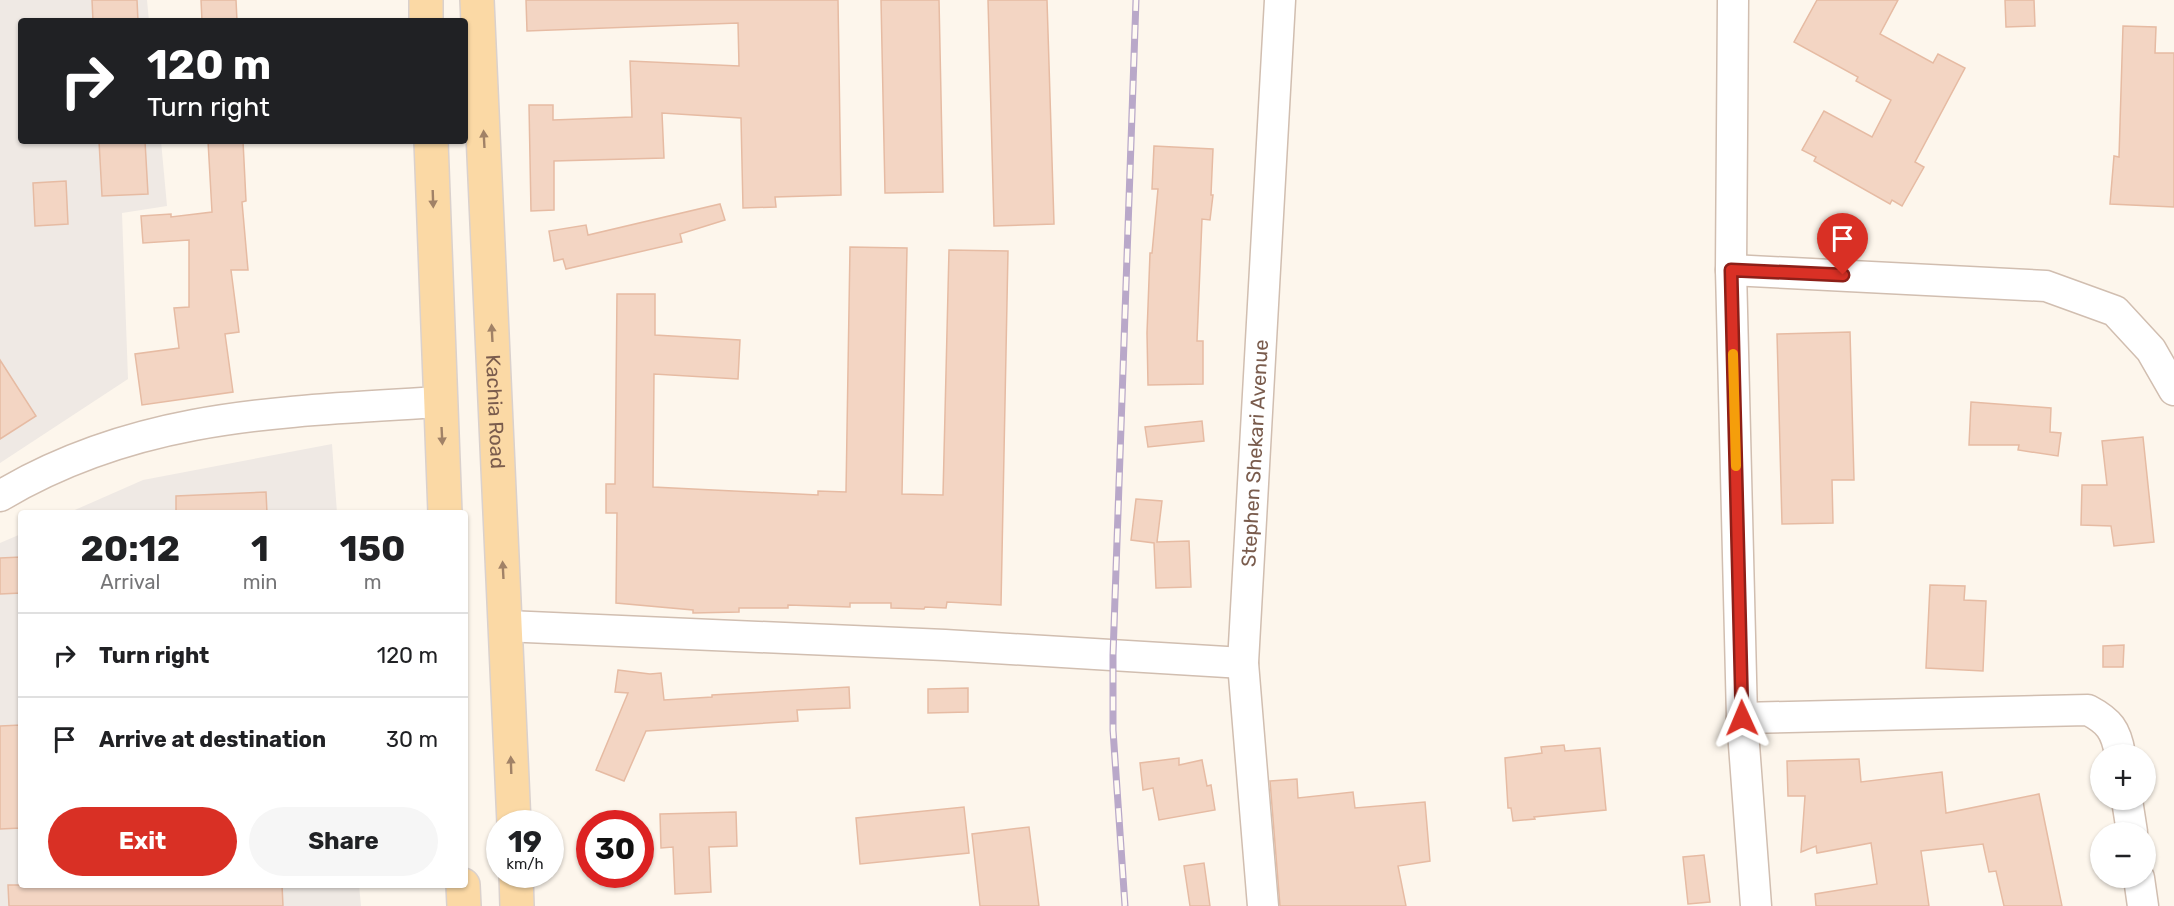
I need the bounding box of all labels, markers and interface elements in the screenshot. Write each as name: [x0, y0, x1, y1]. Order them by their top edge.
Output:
text: 120 m: [147, 40, 271, 90]
icon: right: [48, 42, 126, 120]
text: Turn right: [147, 91, 270, 123]
one-way arrow: [479, 129, 488, 148]
one-way arrow: [428, 190, 437, 209]
pin: [1817, 213, 1868, 275]
icon: arrive: [1826, 222, 1859, 255]
one-way arrow: [488, 324, 497, 343]
street label: Stephen Shekari Avenue: [1236, 339, 1273, 568]
street label: Kachia Road: [481, 354, 510, 469]
one-way arrow: [437, 427, 446, 446]
text: 20:12: [80, 527, 180, 570]
text: 1: [251, 527, 269, 570]
text: 150: [340, 527, 405, 570]
one-way arrow: [498, 561, 507, 580]
text: Arrival: [100, 570, 160, 594]
text: min: [243, 570, 277, 594]
text: m: [364, 570, 382, 594]
icon: right: [48, 639, 81, 672]
text: Turn right: [99, 642, 209, 669]
text: 120 m: [377, 642, 438, 669]
position arrow: [1710, 686, 1774, 750]
icon: arrive: [48, 723, 81, 756]
text: Arrive at destination: [99, 726, 326, 753]
text: 30 m: [386, 726, 438, 753]
map controls: [2090, 744, 2156, 888]
button: +: [2090, 744, 2156, 810]
one-way arrow: [507, 756, 516, 775]
button: Exit: [48, 807, 237, 876]
button: Share: [249, 807, 438, 876]
speed limit sign: 30: [576, 810, 654, 888]
button: −: [2090, 822, 2156, 888]
text: 19: [508, 824, 542, 860]
text: km/h: [506, 855, 544, 873]

